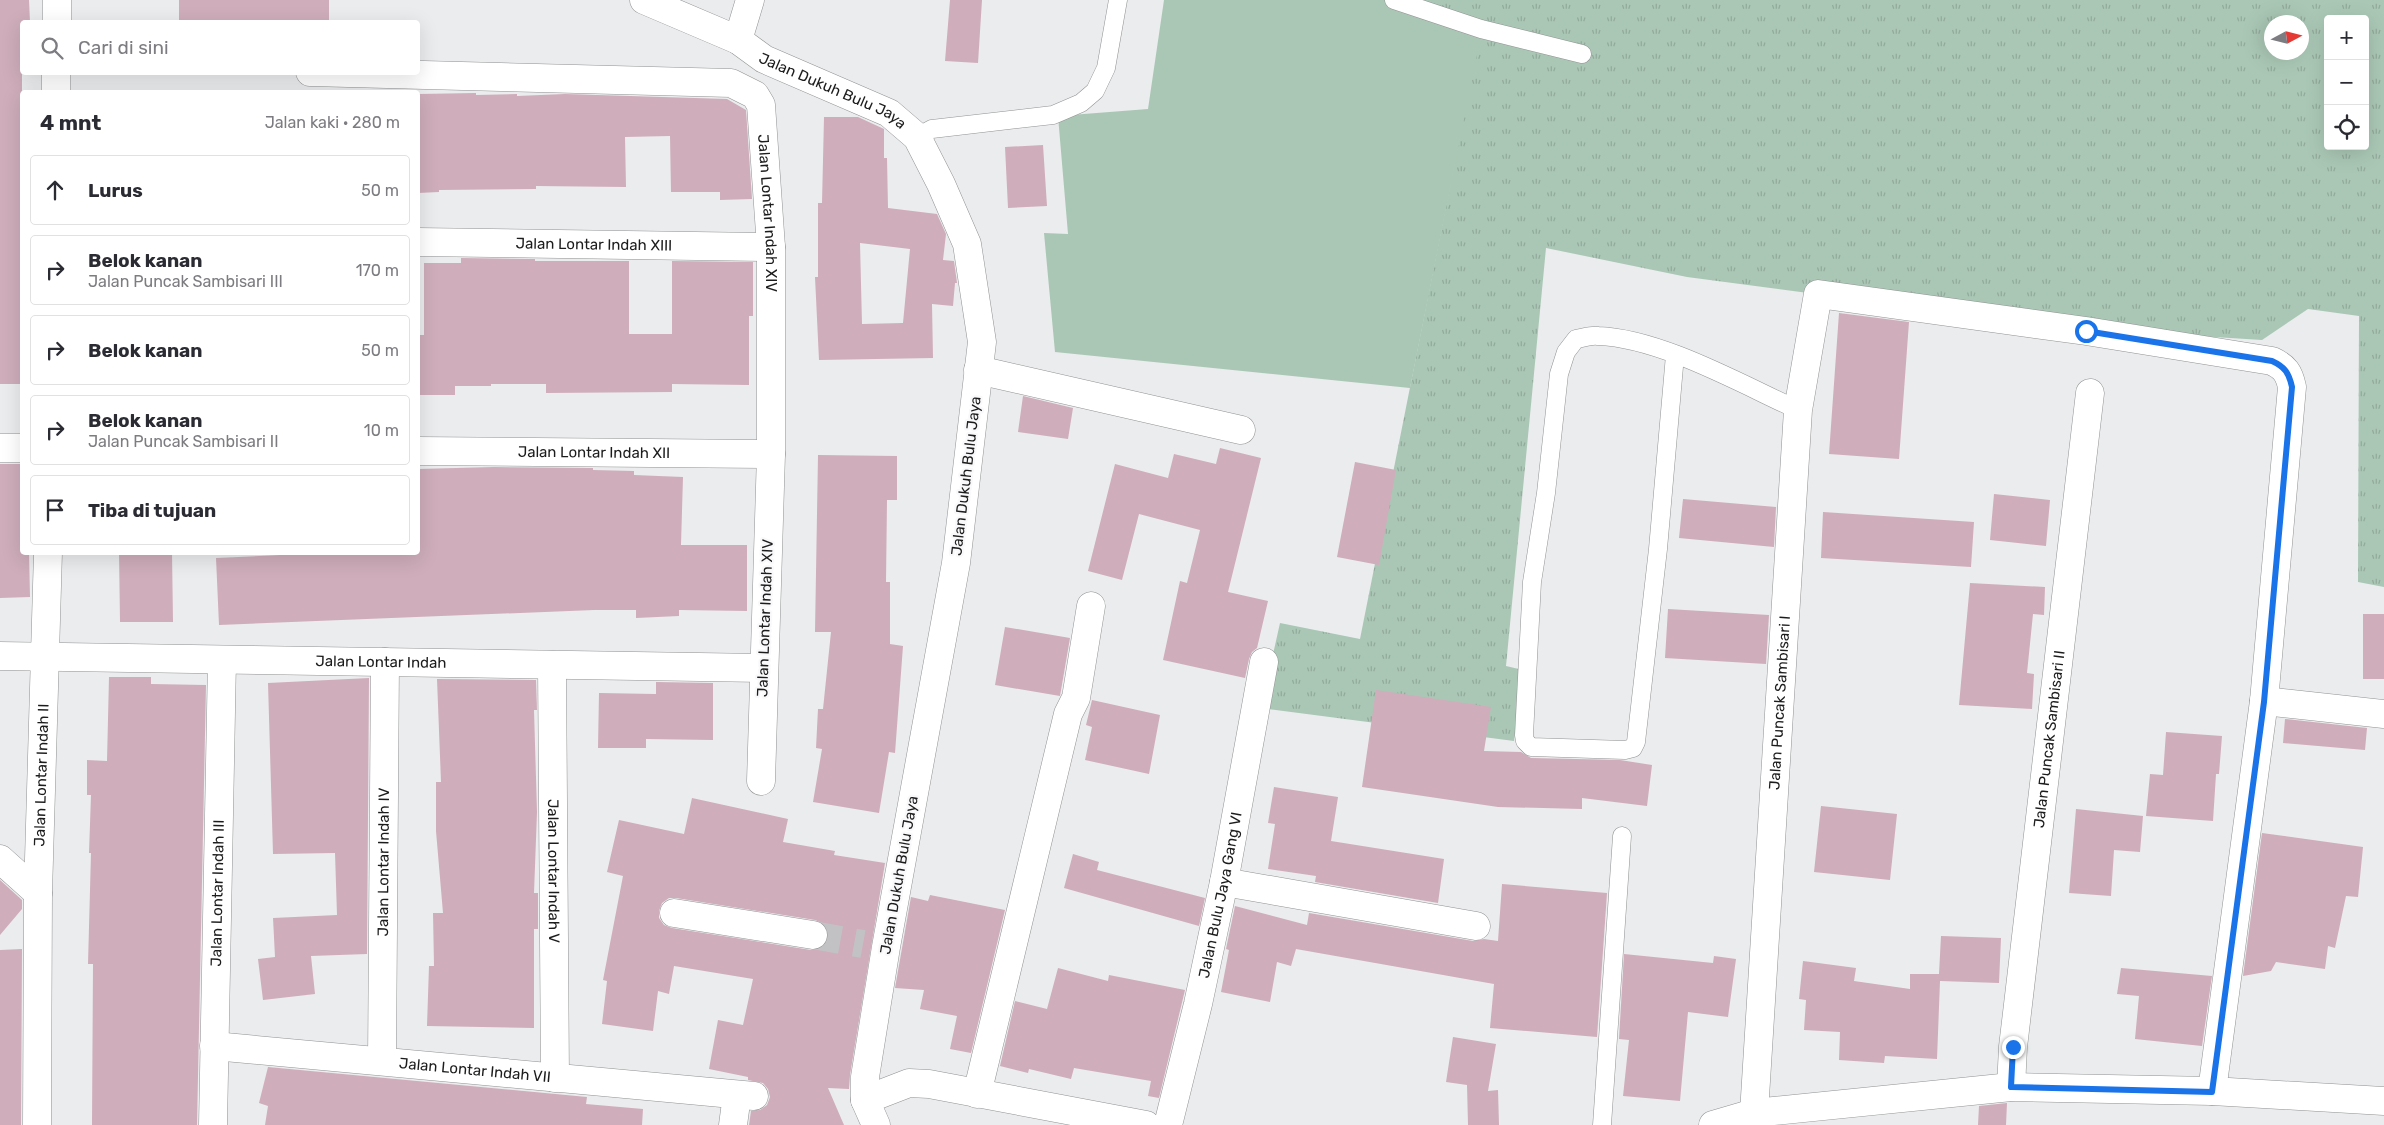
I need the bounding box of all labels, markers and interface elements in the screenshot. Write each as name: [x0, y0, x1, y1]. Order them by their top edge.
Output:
north arrow: [2264, 15, 2309, 60]
map controls: [2324, 15, 2369, 150]
button: +: [2324, 15, 2369, 60]
search box: [20, 20, 420, 75]
icon: search: [38, 34, 66, 62]
text: Cari di sini: [78, 36, 169, 59]
street label: Jalan Dukuh Bulu Jaya: [756, 49, 910, 133]
button: −: [2324, 60, 2369, 105]
button: locate: [2324, 105, 2369, 150]
text: 4 mnt: [40, 110, 101, 135]
text: Jalan kaki · 280 m: [265, 113, 400, 132]
street label: Jalan Lontar Indah XIV: [754, 134, 780, 292]
icon: ahead: [41, 176, 69, 204]
text: Lurus: [88, 179, 143, 202]
text: 50 m: [361, 181, 399, 200]
street label: Jalan Lontar Indah XIII: [516, 234, 672, 255]
text: Belok kanan: [88, 249, 203, 272]
icon: right: [41, 256, 69, 284]
text: 170 m: [356, 261, 399, 280]
text: Jalan Puncak Sambisari III: [88, 272, 283, 291]
route start: [2075, 320, 2098, 343]
icon: right: [41, 336, 69, 364]
text: Belok kanan: [88, 339, 203, 362]
text: 50 m: [361, 341, 399, 360]
street label: Jalan Dukuh Bulu Jaya: [947, 395, 985, 557]
text: Belok kanan: [88, 409, 203, 432]
icon: right: [41, 416, 69, 444]
text: 10 m: [364, 421, 399, 440]
text: Jalan Puncak Sambisari II: [88, 432, 279, 451]
street label: Jalan Lontar Indah XII: [518, 443, 670, 462]
icon: arrive: [41, 496, 69, 524]
text: Tiba di tujuan: [88, 499, 216, 522]
street label: Jalan Lontar Indah XIV: [753, 539, 777, 697]
street label: Jalan Puncak Sambisari I: [1765, 615, 1794, 791]
street label: Jalan Puncak Sambisari II: [2030, 649, 2069, 829]
street label: Jalan Lontar Indah: [315, 652, 447, 672]
street label: Jalan Lontar Indah II: [30, 703, 53, 847]
street label: Jalan Lontar Indah IV: [374, 787, 393, 936]
street label: Jalan Dukuh Bulu Jaya: [876, 794, 922, 956]
street label: Jalan Lontar Indah V: [544, 799, 563, 943]
street label: Jalan Bulu Jaya Gang VI: [1195, 810, 1246, 980]
street label: Jalan Lontar Indah III: [207, 819, 228, 967]
route end: [2002, 1036, 2025, 1059]
street label: Jalan Lontar Indah VII: [398, 1054, 552, 1086]

